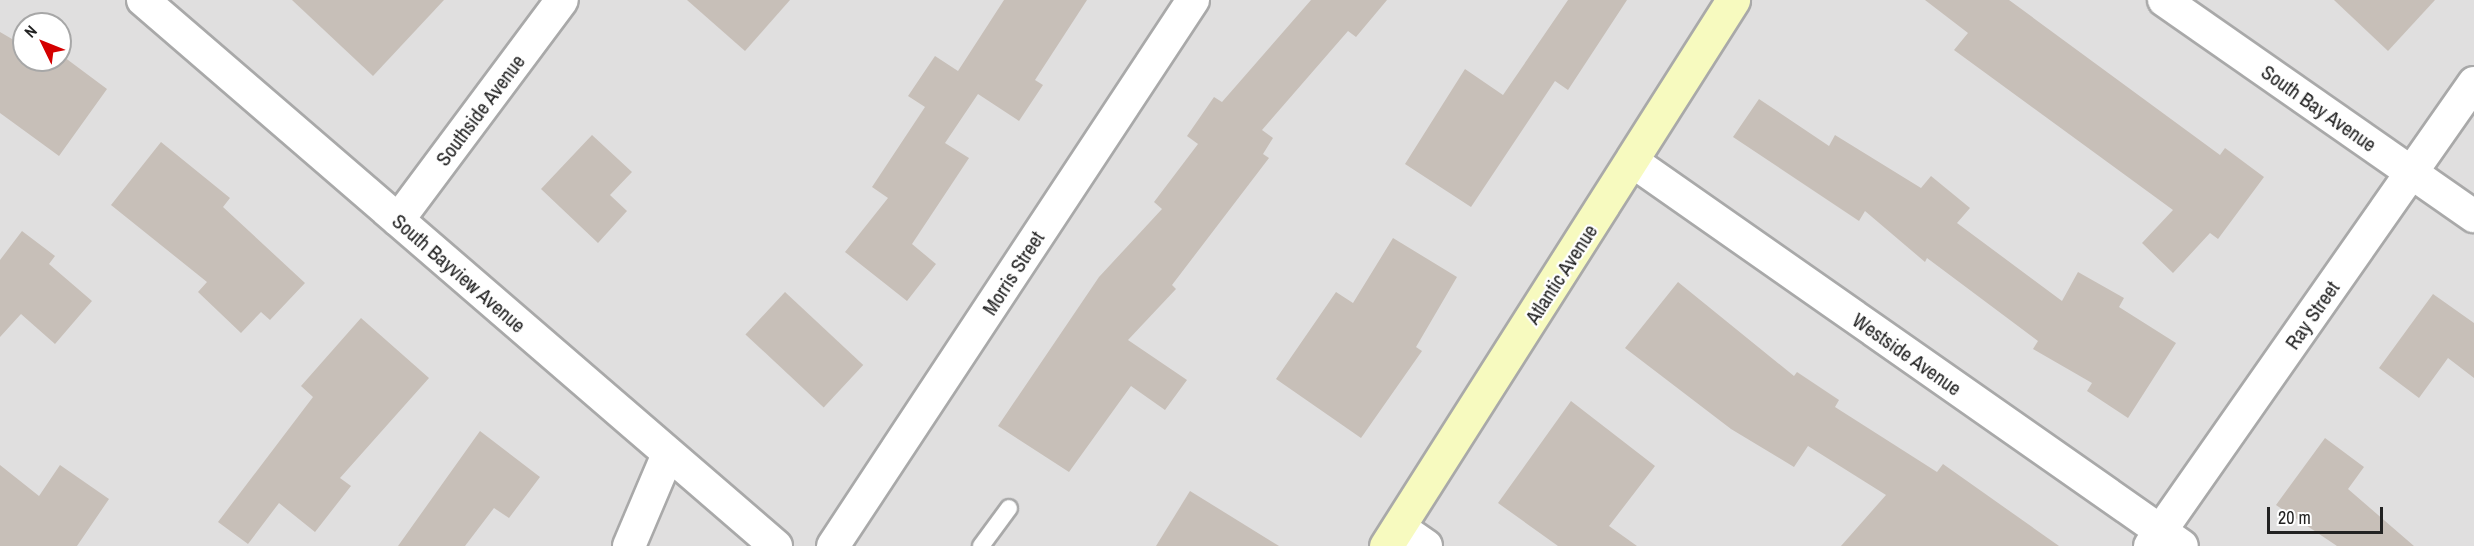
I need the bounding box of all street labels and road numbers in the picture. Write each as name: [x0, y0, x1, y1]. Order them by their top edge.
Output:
street label: Southside Avenue: [430, 49, 530, 171]
street label: South Bay Avenue: [2257, 59, 2381, 157]
street label: South Bayview Avenue: [387, 208, 531, 338]
street label: Atlantic Avenue: [1520, 219, 1602, 329]
street label: Morris Street: [977, 227, 1049, 319]
street label: Ray Street: [2280, 276, 2344, 354]
street label: Westside Avenue: [1848, 307, 1966, 401]

